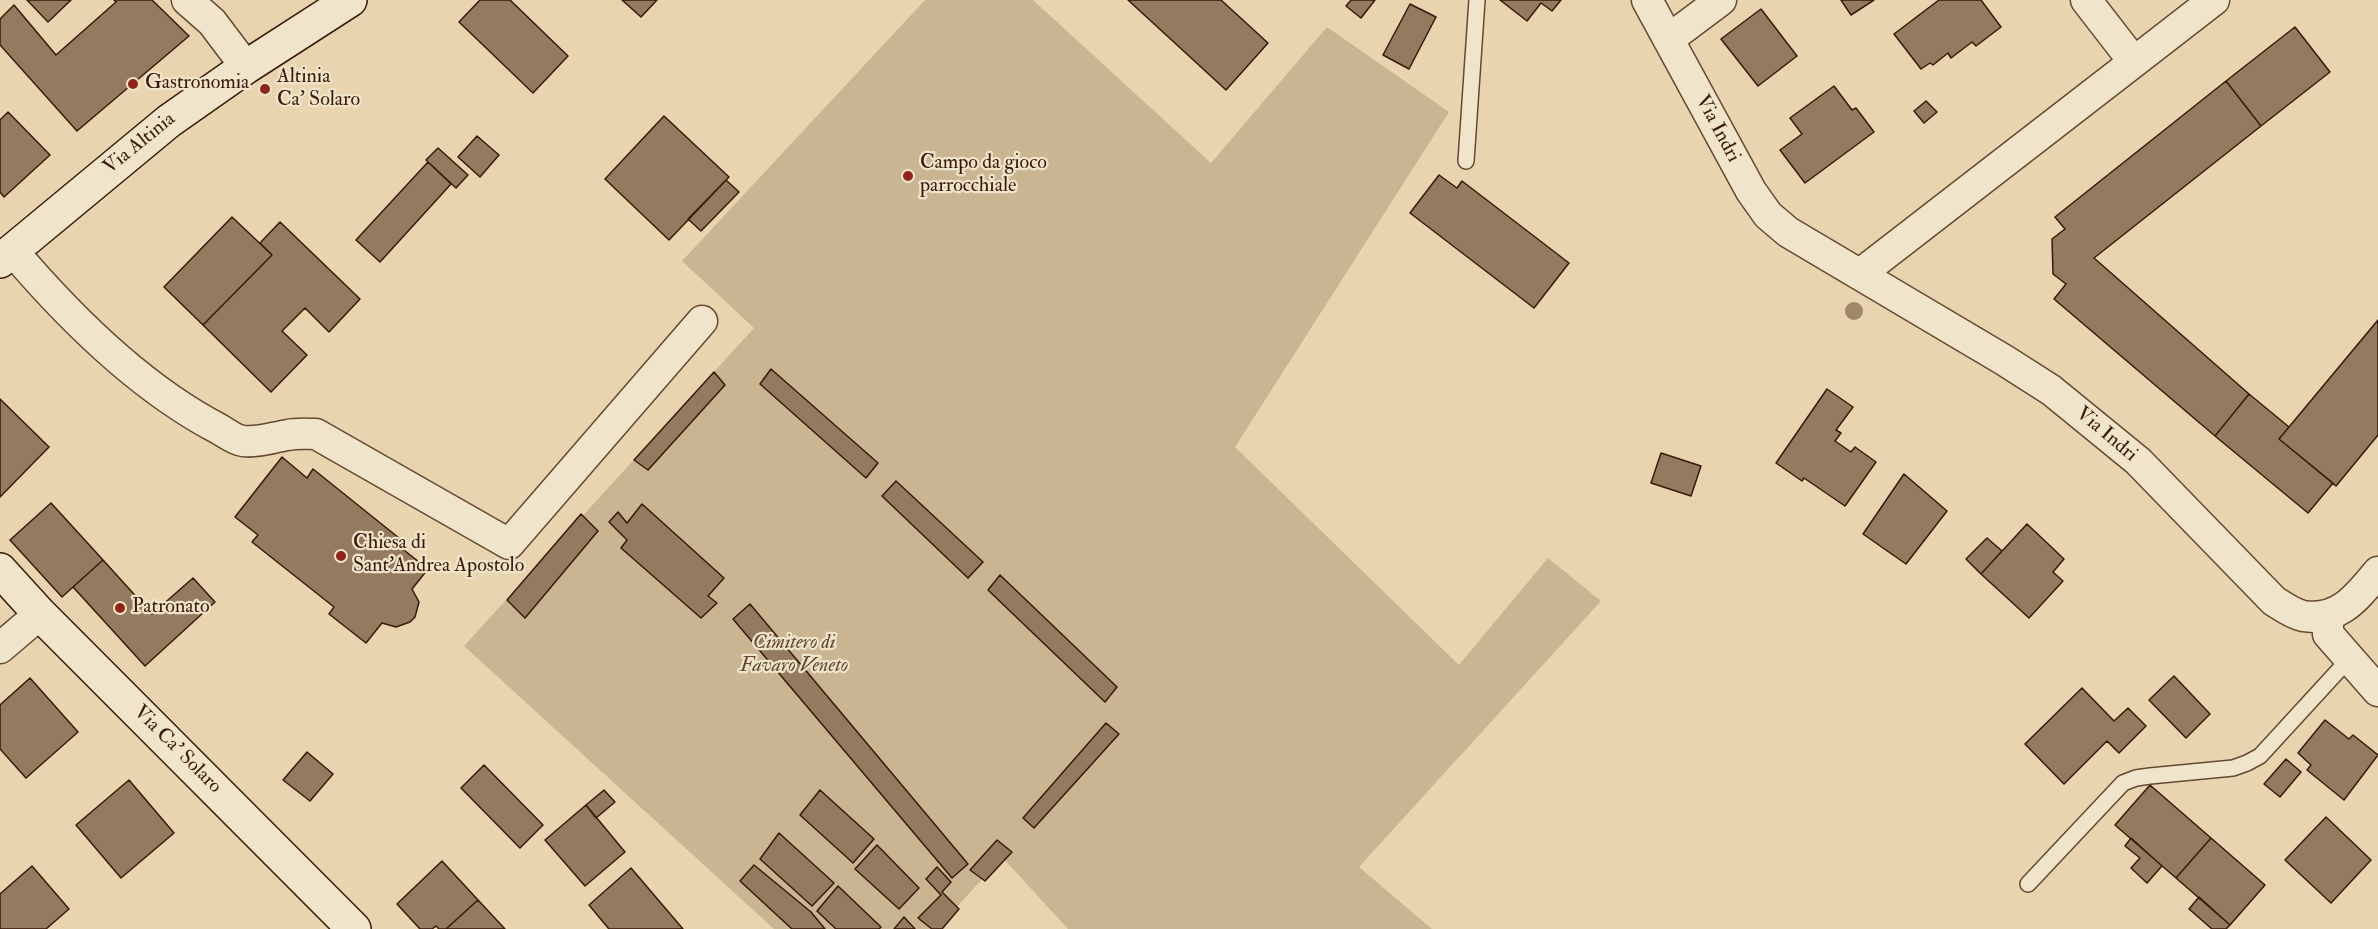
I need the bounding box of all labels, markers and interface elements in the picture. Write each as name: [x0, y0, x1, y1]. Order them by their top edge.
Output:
place label: Altinia Ca' Solaro: [277, 66, 360, 113]
place label: Gastronomia: [145, 72, 249, 96]
marker: Gastronomia: [126, 77, 140, 91]
marker: Altinia Ca' Solaro: [258, 82, 272, 96]
street label: Via Indri: [1689, 91, 1745, 167]
street label: Via Altinia: [99, 108, 181, 180]
place label: Campo da gioco parrocchiale: [920, 152, 1047, 199]
marker: Campo da gioco parrocchiale: [901, 169, 915, 183]
street label: Via Indri: [2070, 402, 2142, 468]
place label: Chiesa di Sant'Andrea Apostolo: [353, 532, 524, 579]
marker: Chiesa di Sant'Andrea Apostolo: [334, 549, 348, 563]
place label: Patronato: [132, 596, 210, 620]
marker: Patronato: [113, 601, 127, 615]
park label: Cimitero di Favaro Veneto: [740, 632, 848, 679]
street label: Via Ca' Solaro: [128, 701, 226, 799]

